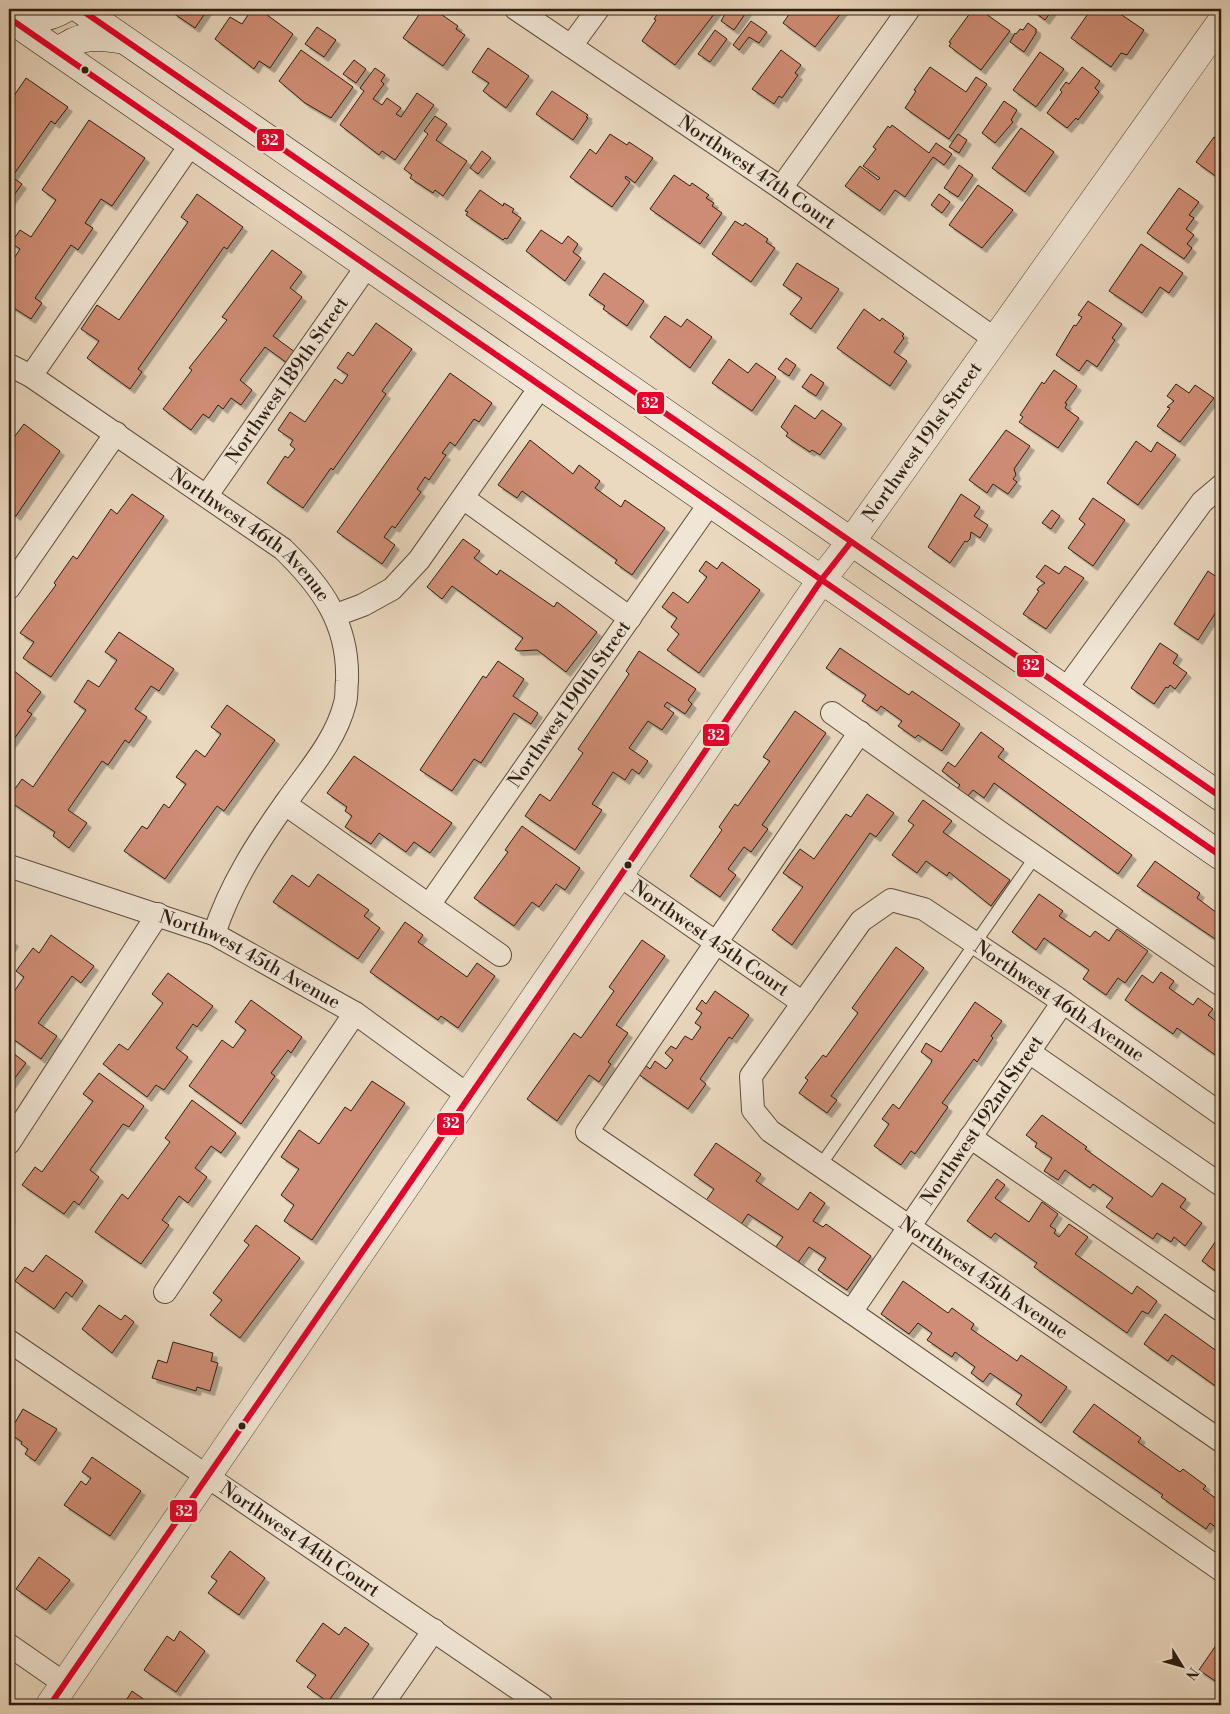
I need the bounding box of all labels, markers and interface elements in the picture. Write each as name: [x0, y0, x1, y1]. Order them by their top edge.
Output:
unlabelled marker: [80, 65, 90, 75]
street label: Northwest 47th Court: [673, 110, 840, 235]
line badge: 32: [256, 128, 285, 152]
text: 32: [261, 132, 279, 150]
street label: Northwest 189th Street: [221, 292, 354, 468]
street label: Northwest 191st Street: [857, 357, 987, 527]
line badge: 32: [636, 391, 665, 415]
text: 32: [641, 395, 659, 413]
street label: Northwest 46th Avenue: [165, 463, 336, 606]
street label: Northwest 190th Street: [503, 616, 636, 793]
line badge: 32: [1016, 654, 1045, 678]
text: 32: [1022, 657, 1040, 675]
line badge: 32: [702, 723, 730, 747]
text: 32: [707, 727, 725, 745]
unlabelled marker: [623, 860, 633, 870]
street label: Northwest 45th Court: [626, 875, 794, 1002]
street label: Northwest 45th Avenue: [156, 905, 345, 1014]
street label: Northwest 46th Avenue: [969, 935, 1149, 1067]
street label: Northwest 192nd Street: [915, 1031, 1049, 1210]
line badge: 32: [436, 1112, 465, 1136]
text: 32: [442, 1115, 460, 1133]
street label: Northwest 45th Avenue: [894, 1211, 1073, 1344]
unlabelled marker: [237, 1421, 247, 1431]
street label: Northwest 44th Court: [215, 1476, 385, 1603]
line badge: 32: [169, 1499, 198, 1523]
text: 32: [175, 1503, 193, 1521]
north arrow: [1158, 1642, 1208, 1692]
text: N: [1181, 1663, 1202, 1683]

